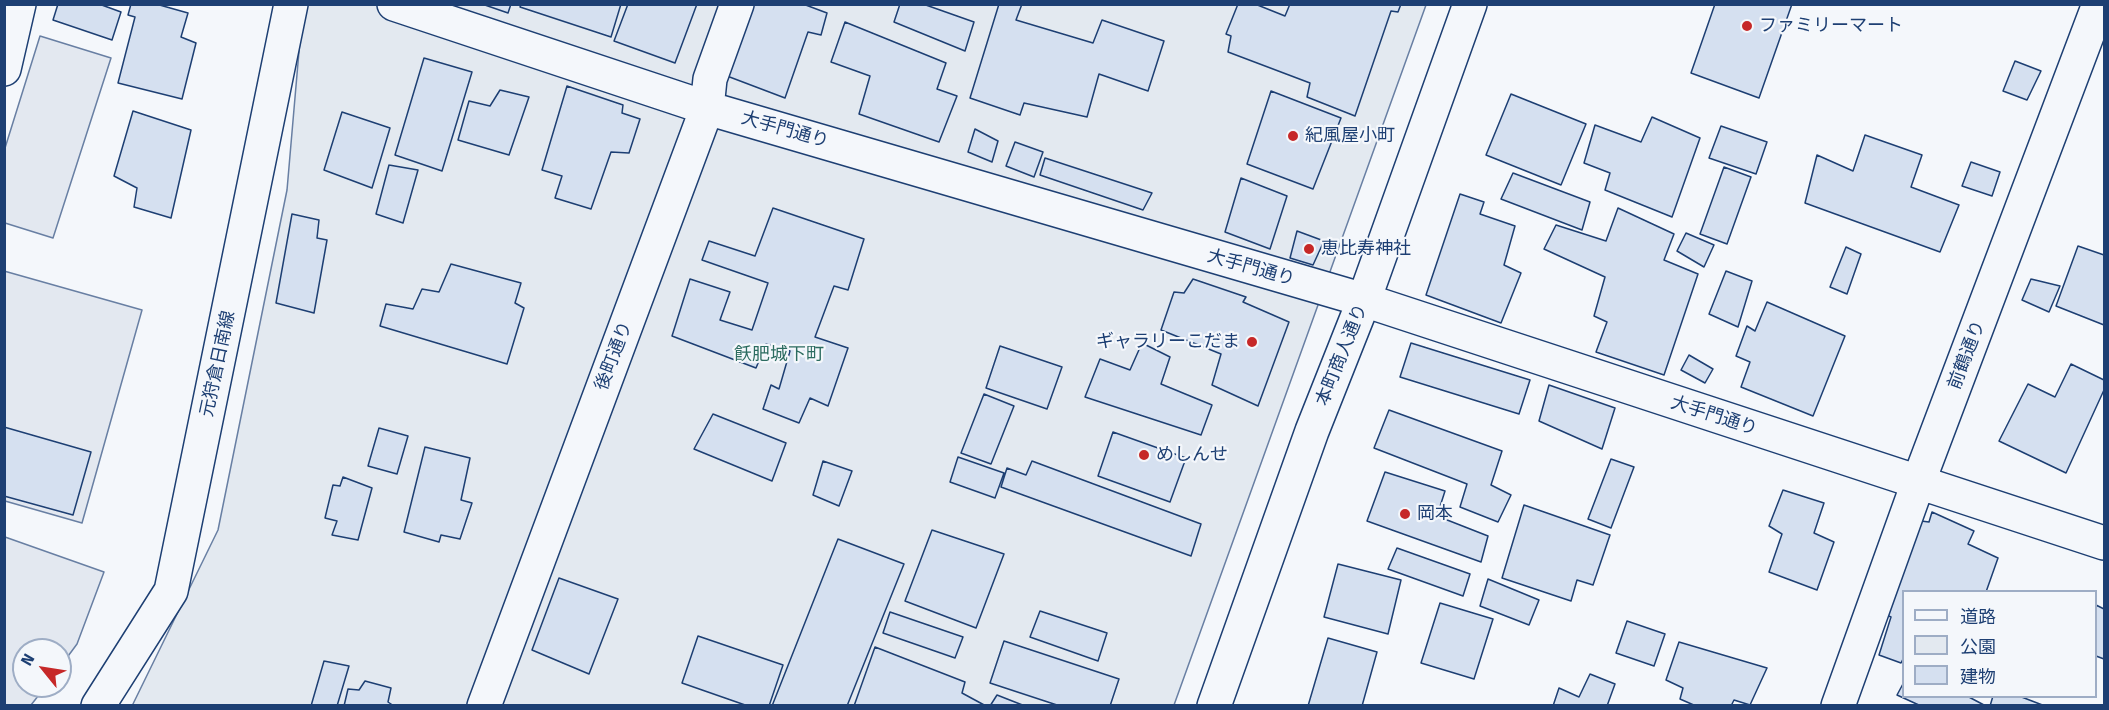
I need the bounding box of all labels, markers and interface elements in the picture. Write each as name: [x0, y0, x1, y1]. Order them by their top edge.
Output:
place label: ファミリーマート: [1759, 15, 1903, 37]
marker: ファミリーマート: [1740, 19, 1754, 33]
street label: 大手門通り: [739, 107, 831, 153]
place label: 紀風屋小町: [1305, 125, 1395, 147]
marker: 紀風屋小町: [1286, 129, 1300, 143]
place label: 恵比寿神社: [1321, 238, 1411, 260]
marker: 恵比寿神社: [1302, 242, 1316, 256]
street label: 大手門通り: [1205, 245, 1297, 291]
street label: 本町商人通り: [1312, 301, 1372, 409]
street label: 元狩倉日南線: [196, 309, 240, 419]
street label: 前鶴通り: [1944, 318, 1990, 392]
street label: 後町通り: [591, 319, 637, 393]
place label: ギャラリーこだま: [1096, 331, 1240, 353]
marker: ギャラリーこだま: [1245, 335, 1259, 349]
park label: 飫肥城下町: [734, 344, 824, 366]
street label: 大手門通り: [1668, 392, 1760, 440]
place label: めしんせ: [1156, 444, 1228, 466]
marker: めしんせ: [1137, 448, 1151, 462]
place label: 岡本: [1417, 503, 1453, 525]
marker: 岡本: [1398, 507, 1412, 521]
legend: [1902, 590, 2097, 698]
text: 道路: [1960, 606, 1996, 628]
text: 公園: [1960, 636, 1996, 658]
north arrow: [12, 638, 72, 698]
text: N: [17, 650, 39, 669]
text: 建物: [1960, 666, 1996, 688]

